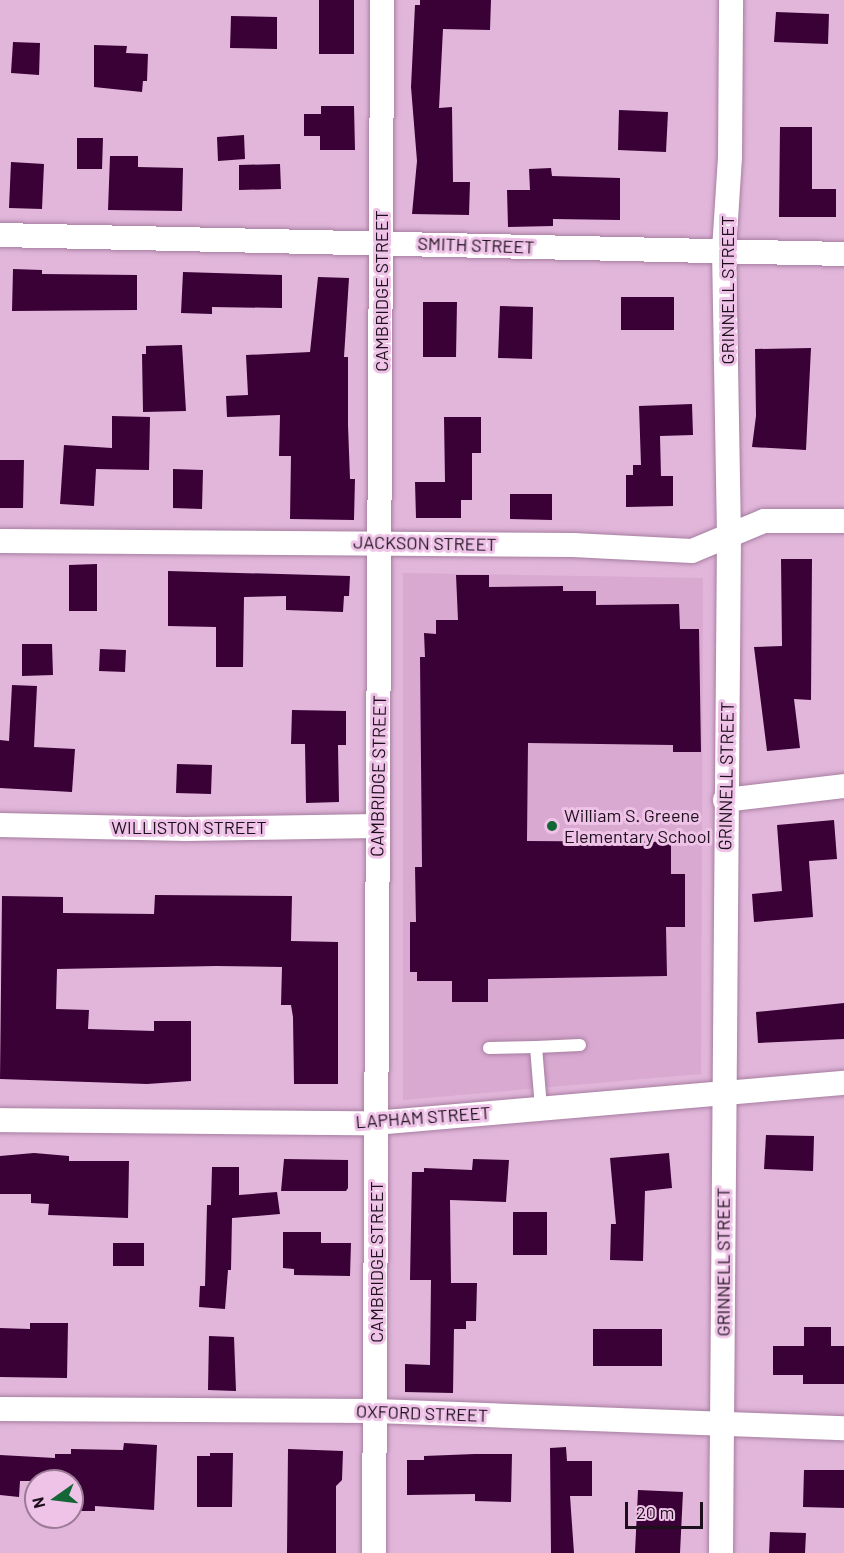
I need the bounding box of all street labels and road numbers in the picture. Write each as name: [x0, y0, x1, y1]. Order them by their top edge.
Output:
street label: CAMBRIDGE STREET: [370, 210, 392, 372]
street label: GRINNELL STREET: [716, 216, 738, 364]
street label: SMITH STREET: [417, 232, 535, 258]
street label: JACKSON STREET: [353, 531, 497, 555]
street label: CAMBRIDGE STREET: [366, 695, 390, 857]
street label: GRINNELL STREET: [714, 701, 738, 851]
street label: WILLISTON STREET: [111, 816, 267, 838]
street label: LAPHAM STREET: [355, 1102, 491, 1132]
street label: CAMBRIDGE STREET: [365, 1181, 387, 1343]
street label: GRINNELL STREET: [712, 1188, 734, 1336]
street label: OXFORD STREET: [356, 1400, 488, 1426]

